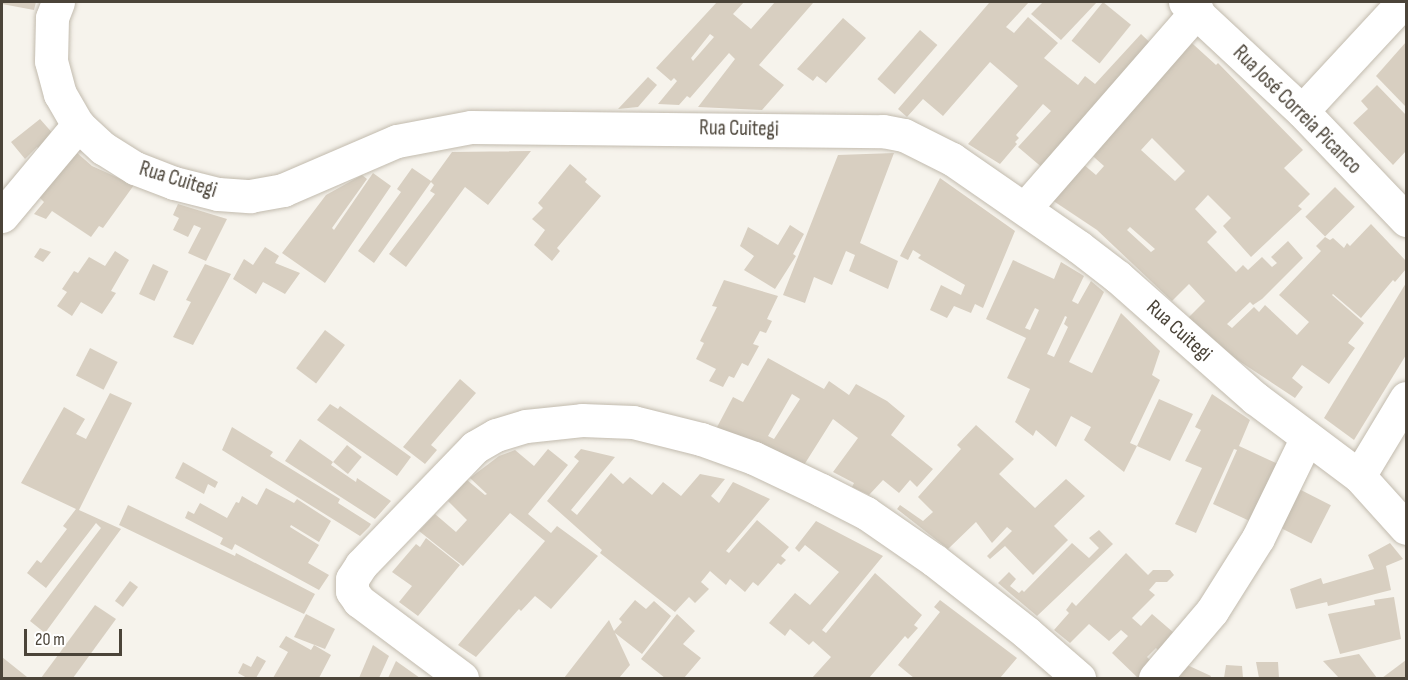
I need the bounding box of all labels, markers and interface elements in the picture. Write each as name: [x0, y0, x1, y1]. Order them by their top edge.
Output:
street label: Rua José Correia Picanco: [1227, 40, 1367, 180]
street label: Rua Cuitegi: [699, 116, 779, 142]
street label: Rua Cuitegi: [136, 156, 220, 204]
street label: Rua Cuitegi: [1141, 295, 1217, 367]
scale bar: [27, 617, 124, 655]
text: 20 m: [35, 629, 65, 650]

